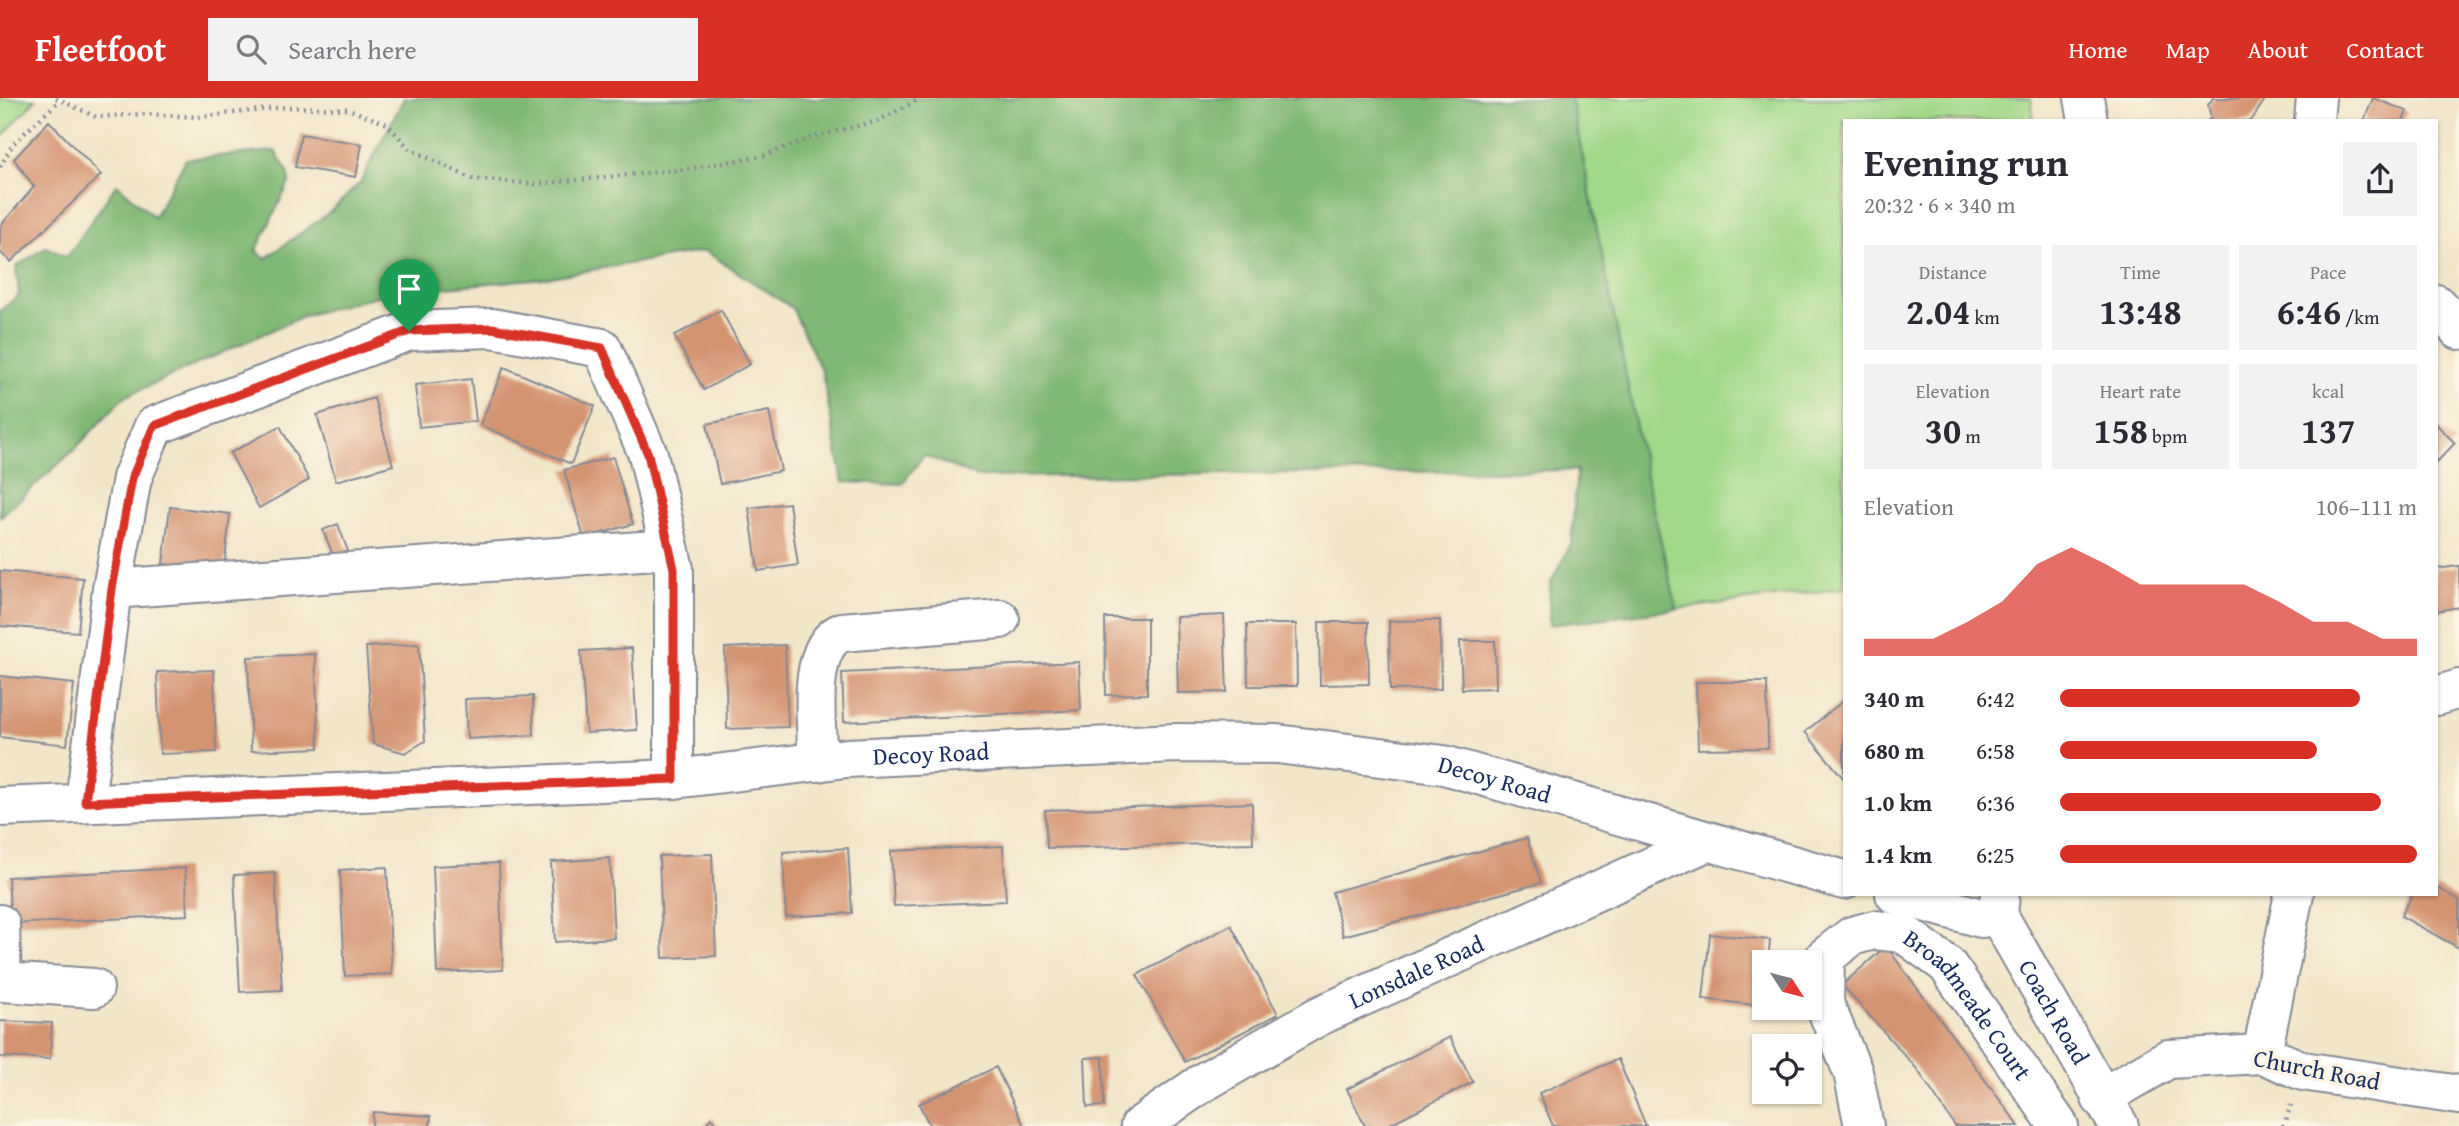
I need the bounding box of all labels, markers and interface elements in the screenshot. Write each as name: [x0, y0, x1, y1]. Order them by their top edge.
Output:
search box: [208, 18, 698, 81]
text: Fleetfoot: [35, 25, 166, 73]
icon: search: [232, 30, 270, 68]
text: Search here: [288, 30, 417, 69]
text: Home: [2069, 32, 2128, 67]
text: Map: [2166, 32, 2210, 67]
text: About: [2248, 32, 2308, 67]
text: Contact: [2346, 32, 2424, 67]
text: Evening run: [1864, 134, 2068, 190]
button: share: [2343, 142, 2417, 216]
text: 20:32 · 6 × 340 m: [1864, 188, 2016, 221]
text: Distance: [1919, 258, 1987, 286]
text: Time: [2120, 258, 2161, 286]
text: Pace: [2310, 258, 2346, 286]
pin: [379, 259, 439, 331]
icon: arrive: [390, 270, 428, 308]
text: 2.04: [1906, 286, 1970, 337]
text: 13:48: [2099, 286, 2182, 337]
text: 6:46: [2277, 286, 2341, 337]
text: km: [1970, 303, 2000, 331]
text: /km: [2341, 303, 2379, 331]
text: Elevation: [1916, 377, 1990, 405]
text: Heart rate: [2100, 377, 2181, 405]
text: kcal: [2312, 377, 2344, 405]
text: 30: [1925, 405, 1961, 456]
text: 158: [2093, 405, 2148, 456]
text: 137: [2301, 405, 2355, 456]
text: m: [1961, 422, 1981, 450]
text: bpm: [2148, 422, 2188, 450]
text: Elevation: [1864, 490, 1954, 523]
text: 106–111 m: [2316, 490, 2417, 523]
text: 340 m: [1864, 682, 1925, 715]
text: 6:42: [1976, 682, 2015, 715]
street label: Decoy Road: [872, 734, 990, 774]
text: 680 m: [1864, 734, 1925, 767]
text: 6:58: [1976, 734, 2015, 767]
street label: Decoy Road: [1434, 746, 1555, 812]
text: 1.0 km: [1864, 786, 1932, 819]
text: 6:36: [1976, 786, 2015, 819]
text: 1.4 km: [1864, 838, 1932, 871]
text: 6:25: [1976, 838, 2015, 871]
street label: Broadmeade Court: [1896, 921, 2041, 1088]
street label: Lonsdale Road: [1343, 926, 1489, 1017]
north arrow: [1752, 950, 1822, 1020]
map controls: [1752, 950, 1822, 1104]
street label: Coach Road: [2010, 953, 2098, 1071]
button: locate: [1752, 1034, 1822, 1104]
street label: Church Road: [2251, 1040, 2384, 1099]

